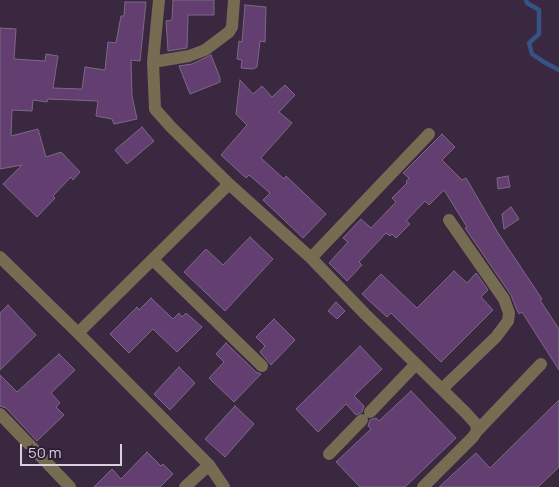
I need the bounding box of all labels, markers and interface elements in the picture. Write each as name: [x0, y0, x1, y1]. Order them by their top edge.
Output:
scale bar: [22, 434, 125, 466]
text: 50 m: [28, 442, 62, 463]

